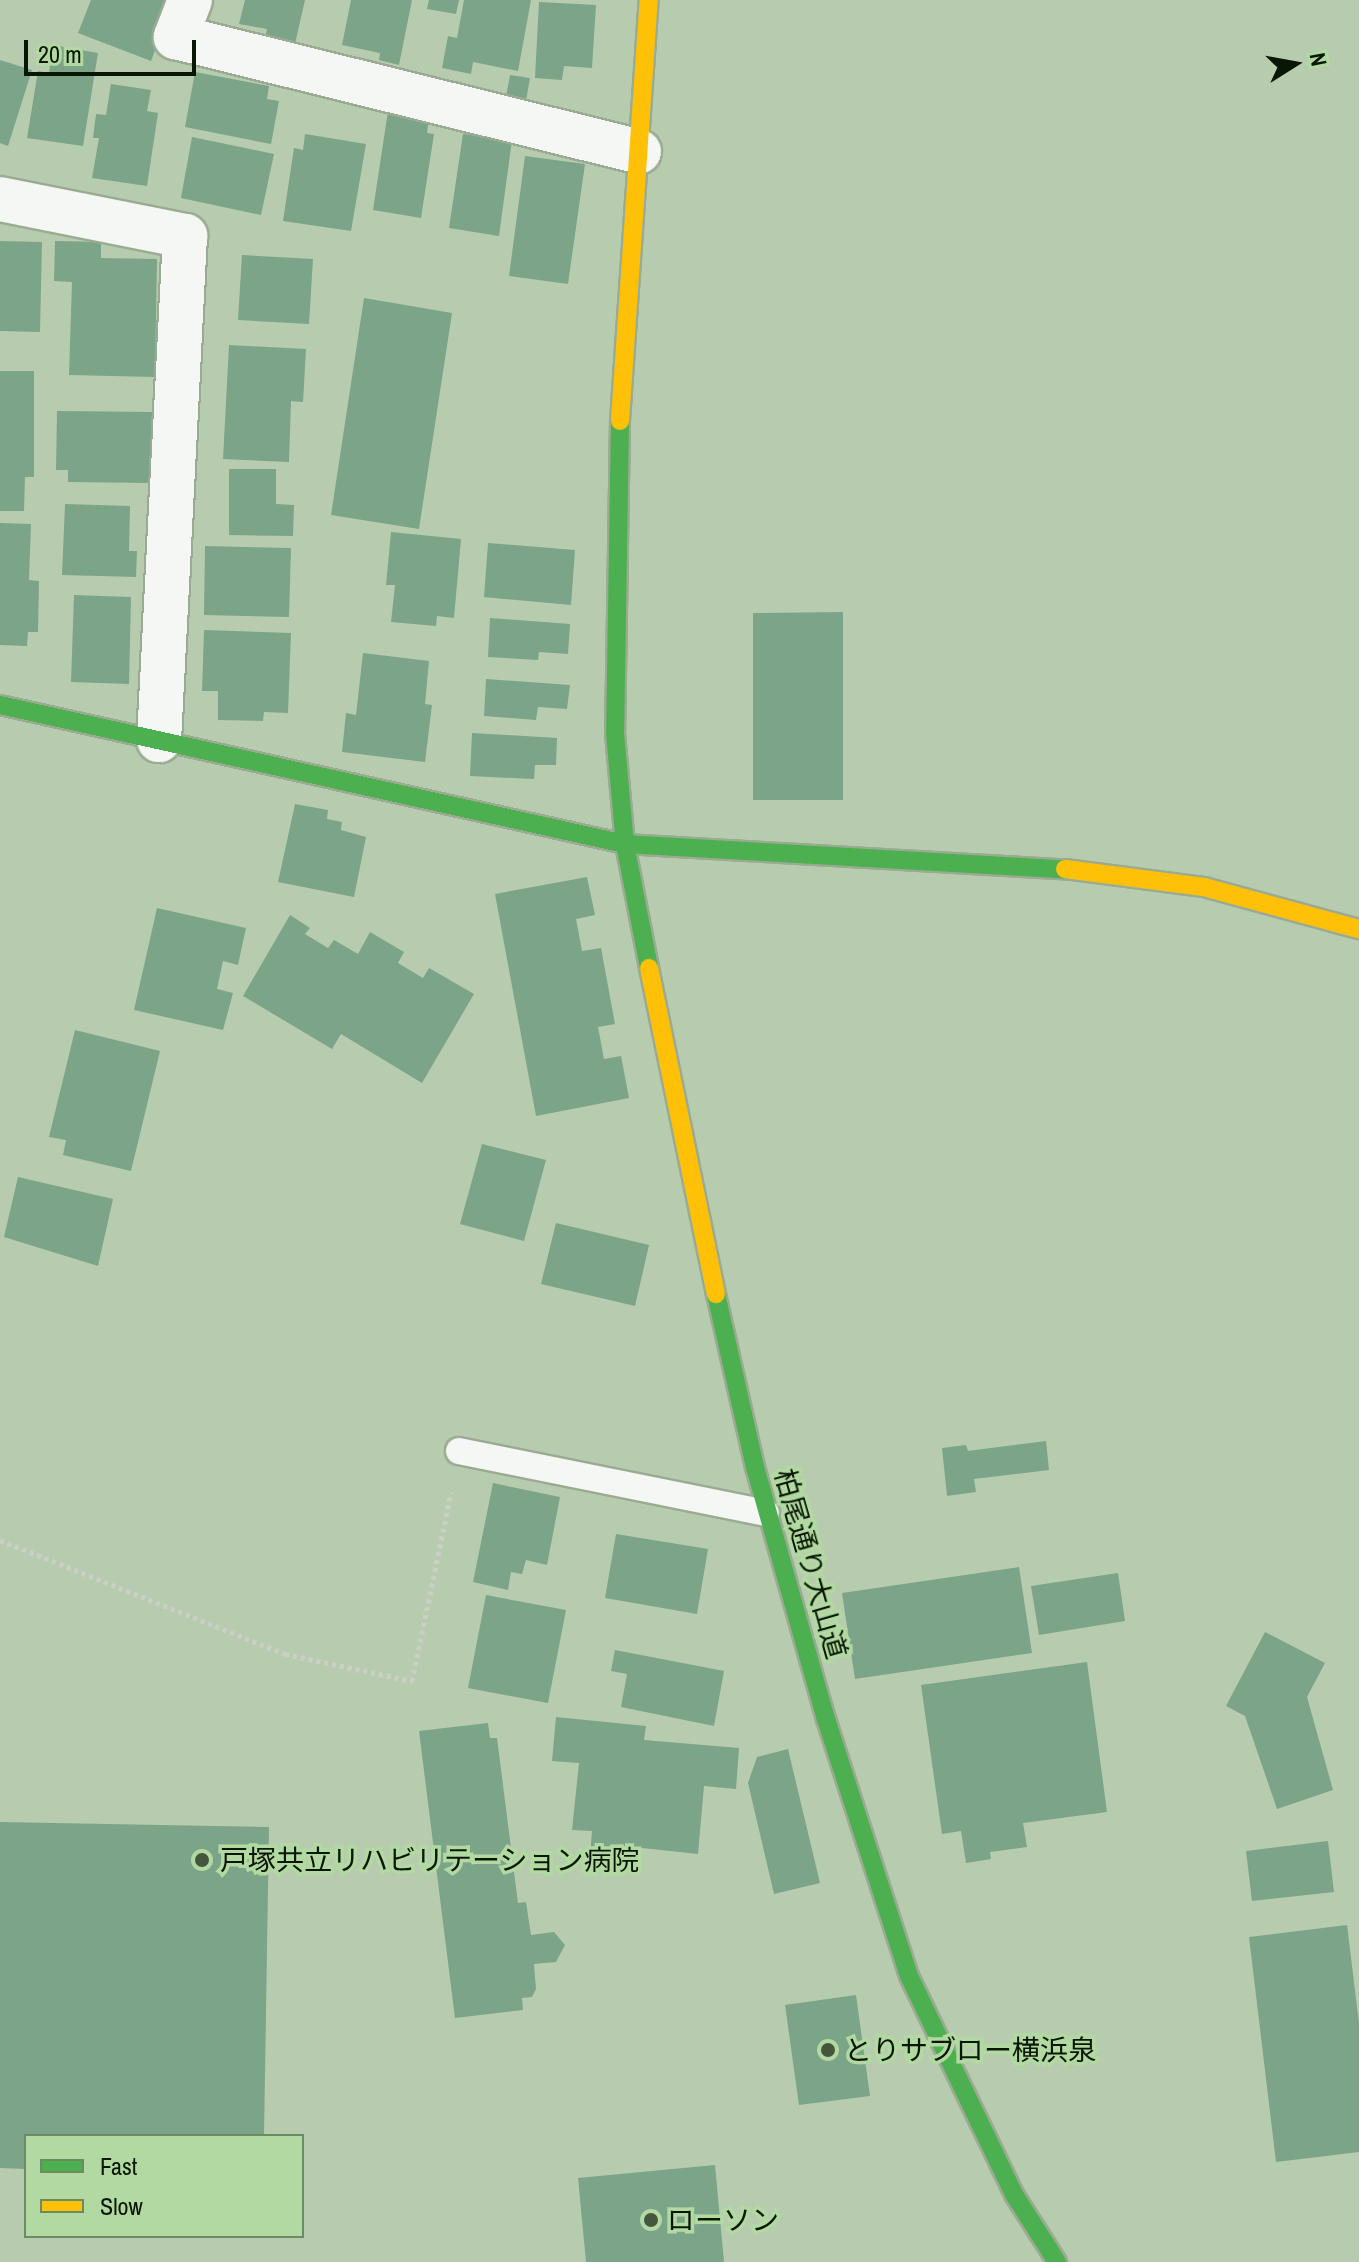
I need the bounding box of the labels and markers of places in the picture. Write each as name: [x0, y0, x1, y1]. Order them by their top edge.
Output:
place label: 戸塚共立リハビリテーション病院: [220, 1843, 640, 1877]
marker: 戸塚共立リハビリテーション病院: [191, 1849, 213, 1871]
place label: とりサブロー横浜泉: [844, 2033, 1096, 2067]
marker: とりサブロー横浜泉: [819, 2041, 837, 2059]
place label: ローソン: [667, 2203, 779, 2237]
marker: ローソン: [642, 2211, 660, 2229]

